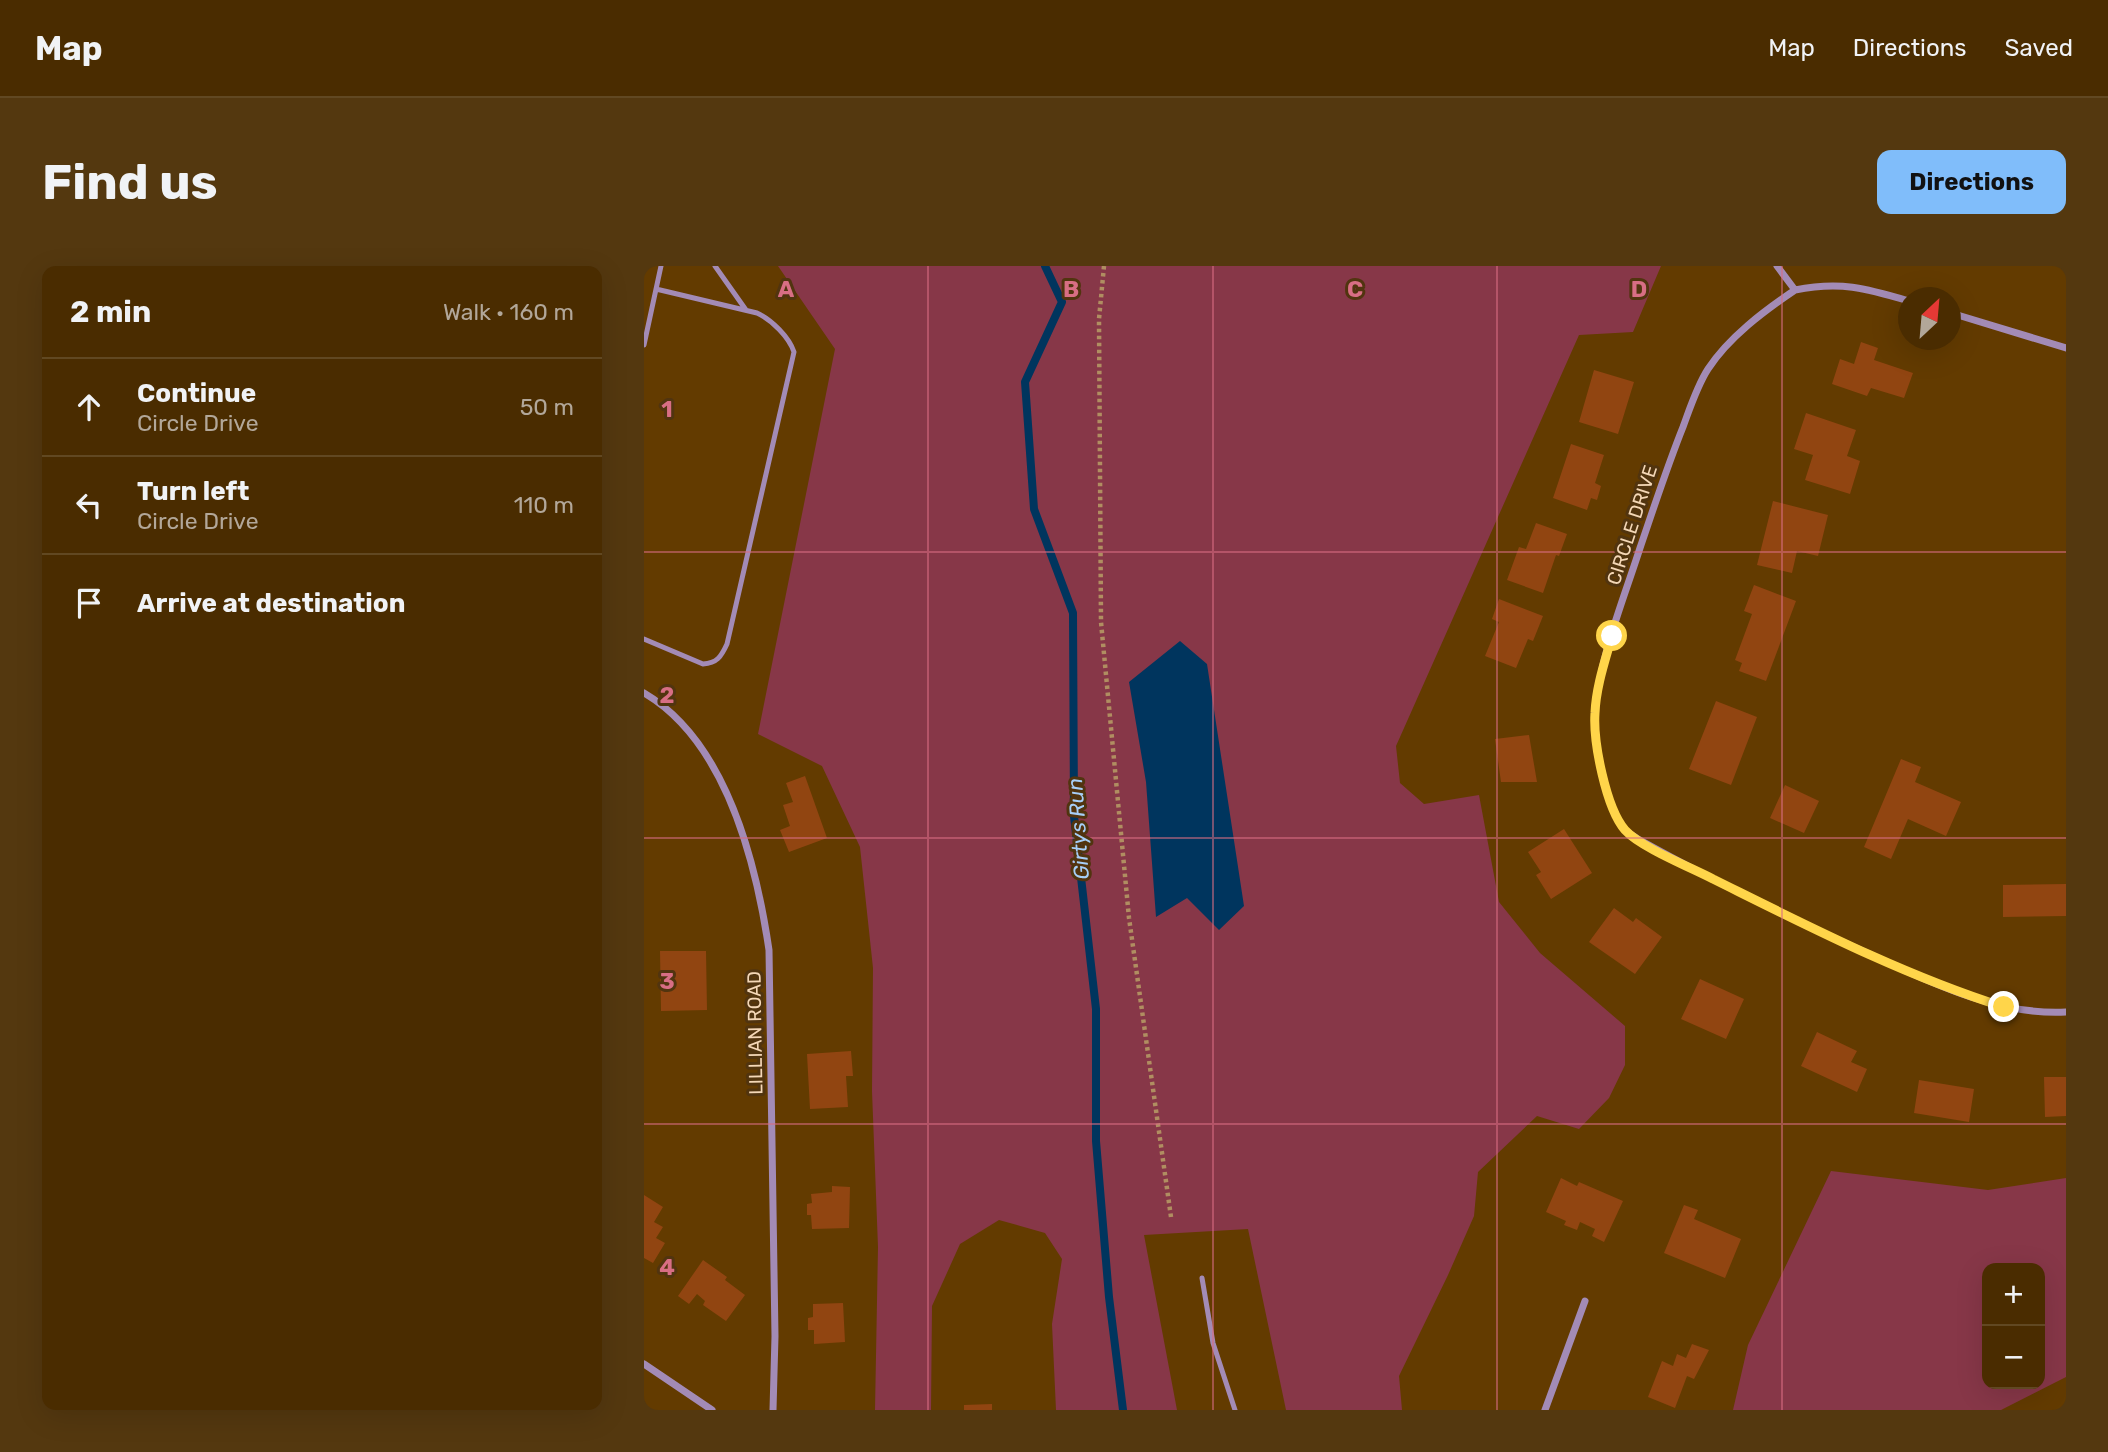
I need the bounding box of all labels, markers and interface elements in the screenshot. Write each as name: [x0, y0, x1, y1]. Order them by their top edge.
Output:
text: Map: [35, 29, 103, 68]
text: Map: [1768, 34, 1815, 62]
text: Directions: [1853, 34, 1966, 62]
text: Saved: [2004, 34, 2073, 62]
button: Directions: [1877, 150, 2066, 214]
text: Find us: [42, 153, 218, 211]
text: A: [778, 275, 795, 303]
text: B: [1063, 275, 1079, 303]
text: C: [1347, 275, 1363, 303]
text: D: [1631, 275, 1647, 303]
north arrow: [1898, 287, 1961, 350]
text: 2 min: [70, 294, 151, 330]
text: Walk · 160 m: [443, 298, 574, 326]
text: Continue: [137, 378, 256, 409]
icon: ahead: [70, 388, 108, 426]
text: 50 m: [520, 393, 574, 421]
text: 1: [661, 395, 673, 423]
text: Circle Drive: [137, 409, 259, 437]
street label: CIRCLE DRIVE: [1602, 462, 1662, 588]
text: Turn left: [137, 476, 249, 507]
icon: left: [70, 486, 108, 524]
text: 110 m: [514, 491, 574, 519]
text: Circle Drive: [137, 507, 259, 535]
icon: arrive: [70, 584, 108, 622]
text: Arrive at destination: [137, 588, 405, 619]
route start: [1596, 620, 1627, 651]
text: 2: [660, 681, 674, 709]
water label: Girtys Run: [1062, 777, 1094, 881]
text: 3: [659, 967, 675, 995]
street label: LILLIAN ROAD: [742, 971, 768, 1095]
route end: [1988, 991, 2019, 1022]
text: 4: [659, 1253, 675, 1281]
map controls: [1982, 1263, 2045, 1389]
button: +: [1982, 1263, 2045, 1326]
button: −: [1982, 1326, 2045, 1389]

